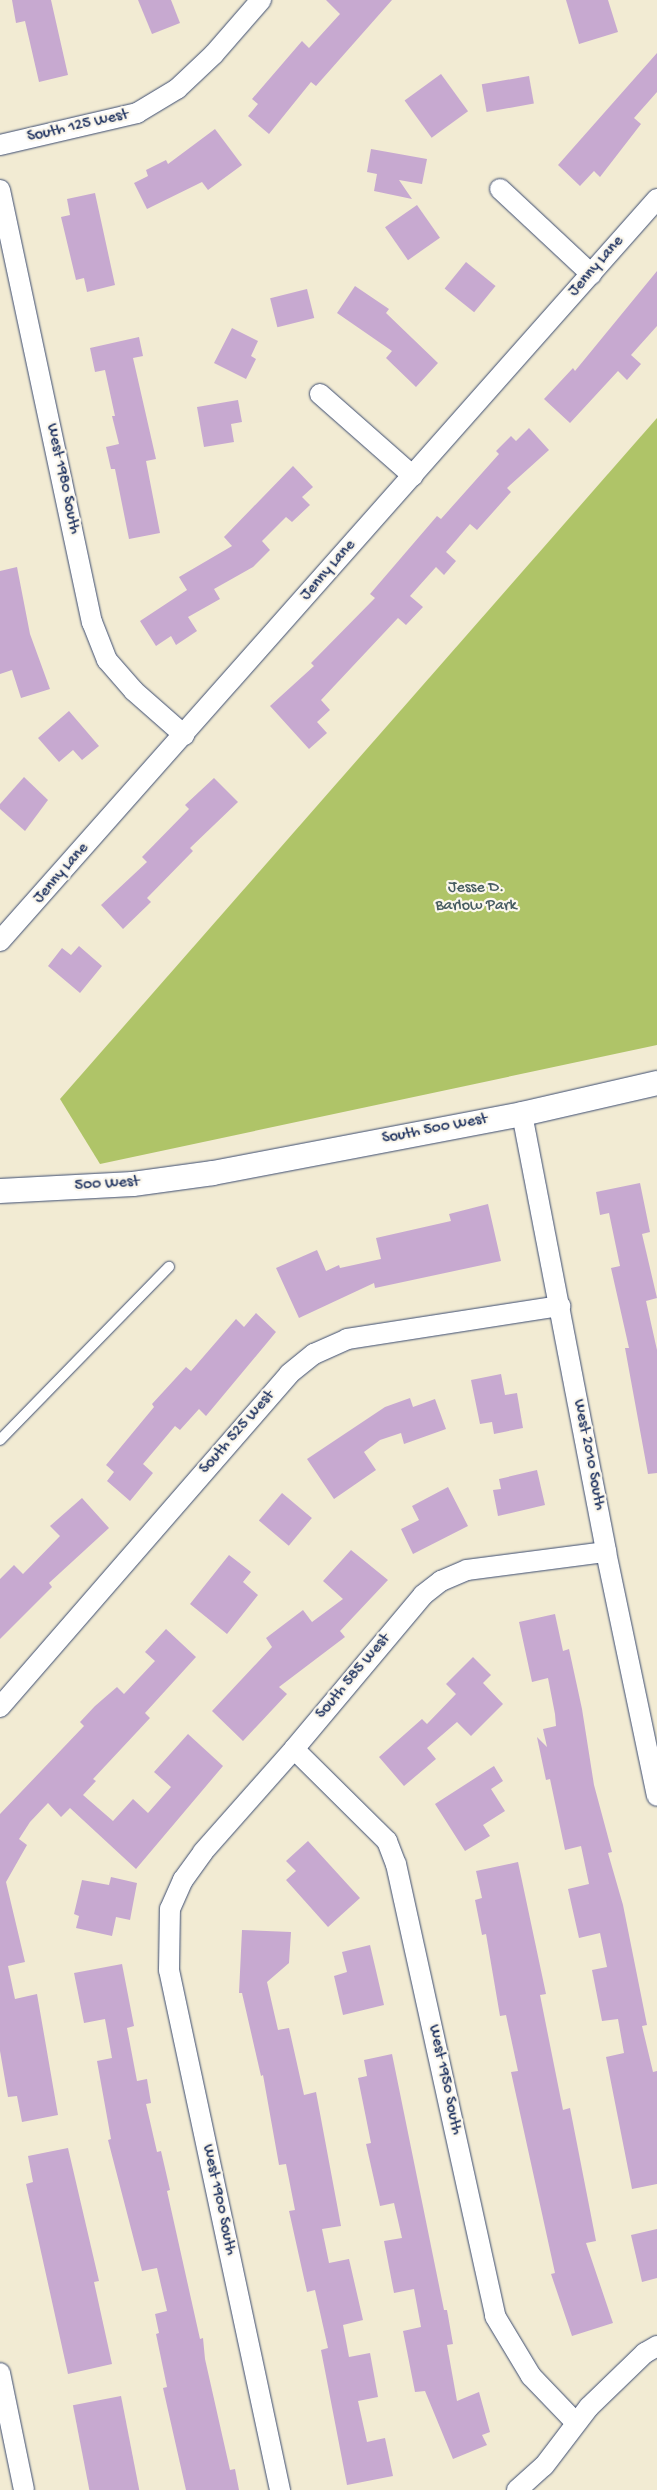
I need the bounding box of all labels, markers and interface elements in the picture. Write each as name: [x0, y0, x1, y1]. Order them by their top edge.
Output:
street label: South 125 West: [26, 106, 130, 148]
street label: Jenny Lane: [565, 233, 629, 301]
street label: West 1980 South: [41, 422, 83, 536]
street label: Jenny Lane: [297, 537, 361, 605]
street label: Jenny Lane: [30, 840, 94, 908]
park label: Jesse D. Barlow Park: [435, 879, 517, 917]
street label: South 500 West: [381, 1110, 489, 1150]
street label: 500 West: [74, 1173, 140, 1197]
street label: South 525 West: [196, 1387, 280, 1479]
street label: West 2010 South: [568, 1398, 608, 1512]
street label: South 585 West: [313, 1630, 395, 1724]
street label: West 1950 South: [423, 2023, 465, 2137]
street label: West 1900 South: [197, 2143, 239, 2257]

